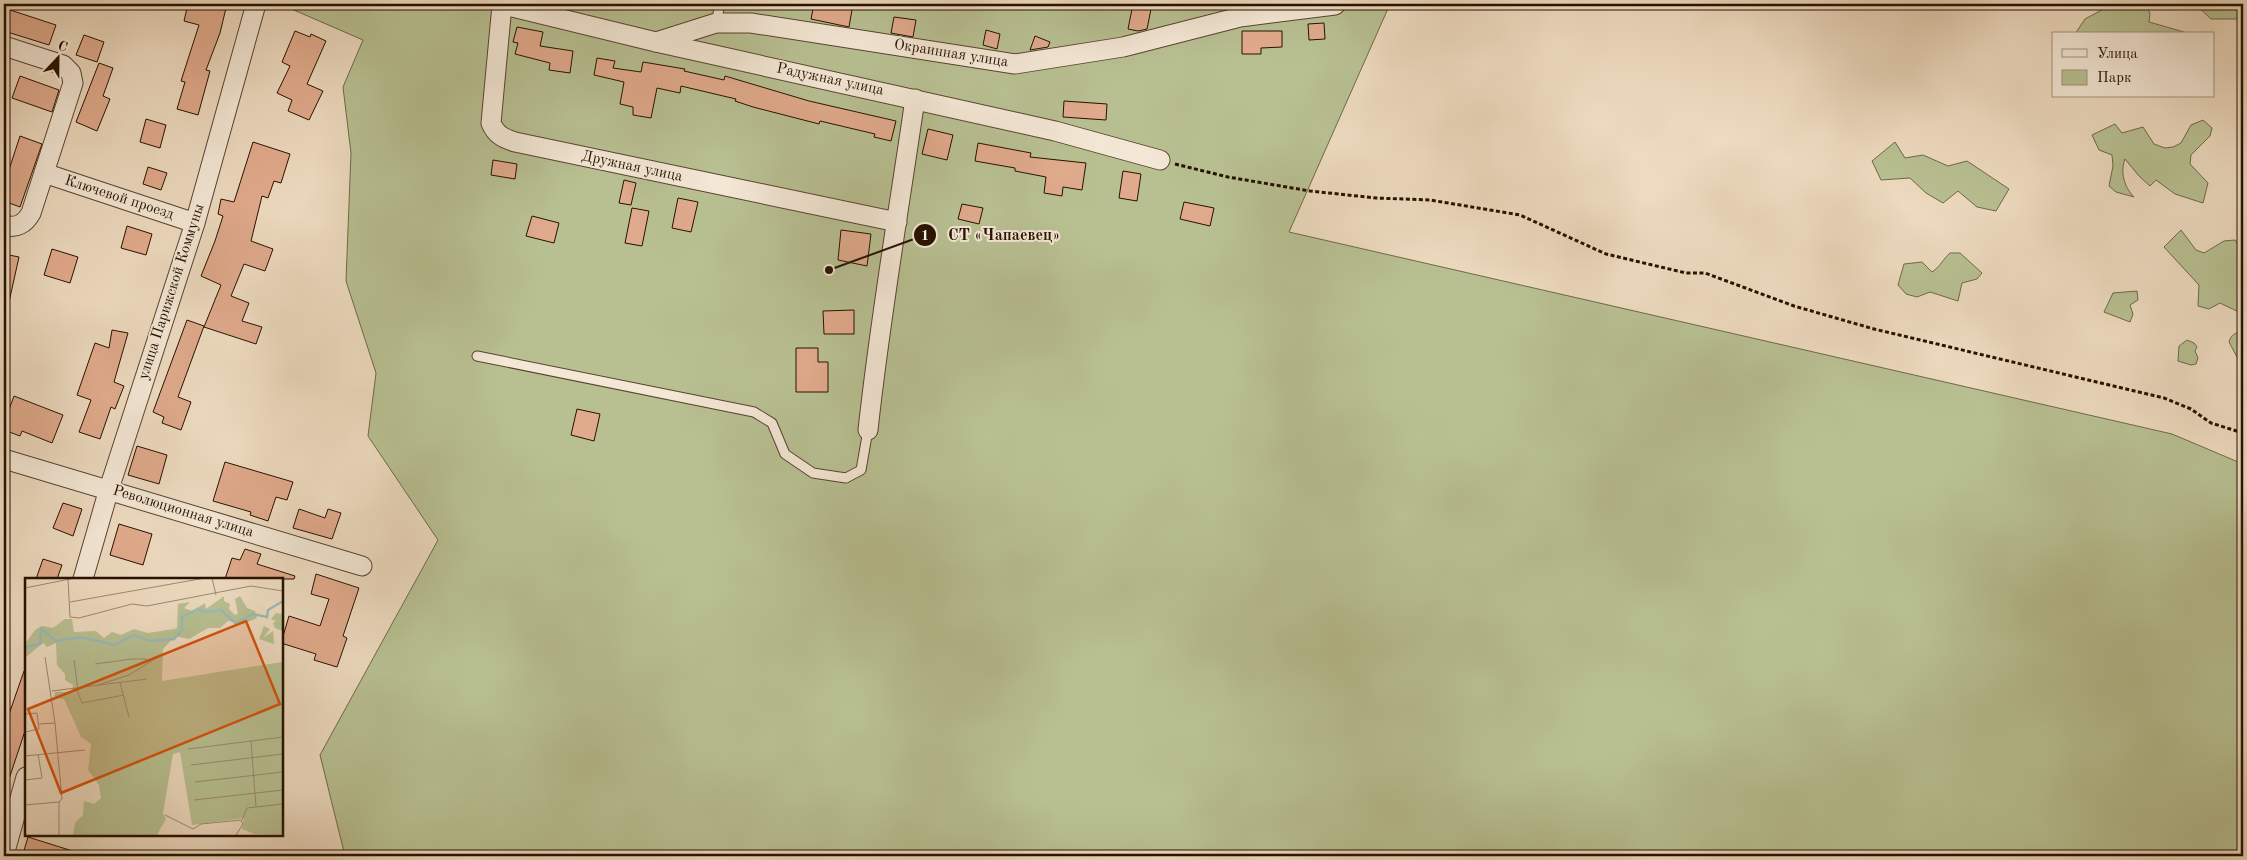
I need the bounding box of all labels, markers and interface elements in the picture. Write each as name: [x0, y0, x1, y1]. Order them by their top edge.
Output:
north arrow: [32, 32, 82, 82]
legend: [2052, 32, 2214, 98]
street label: Окраинная улица: [893, 38, 1010, 71]
text: С: [56, 39, 69, 55]
text: Улица: [2097, 47, 2138, 62]
street label: Радужная улица: [775, 61, 886, 99]
text: Парк: [2097, 71, 2132, 86]
street label: Дружная улица: [580, 149, 684, 185]
street label: Ключевой проезд: [62, 173, 176, 223]
street label: улица Парижской Коммуны: [136, 202, 208, 382]
callout: СТ «Чапаевец»: [912, 219, 1070, 250]
text: СТ «Чапаевец»: [948, 228, 1060, 244]
text: 1: [921, 229, 929, 244]
street label: Революционная улица: [111, 483, 256, 541]
inset map: [25, 578, 282, 835]

